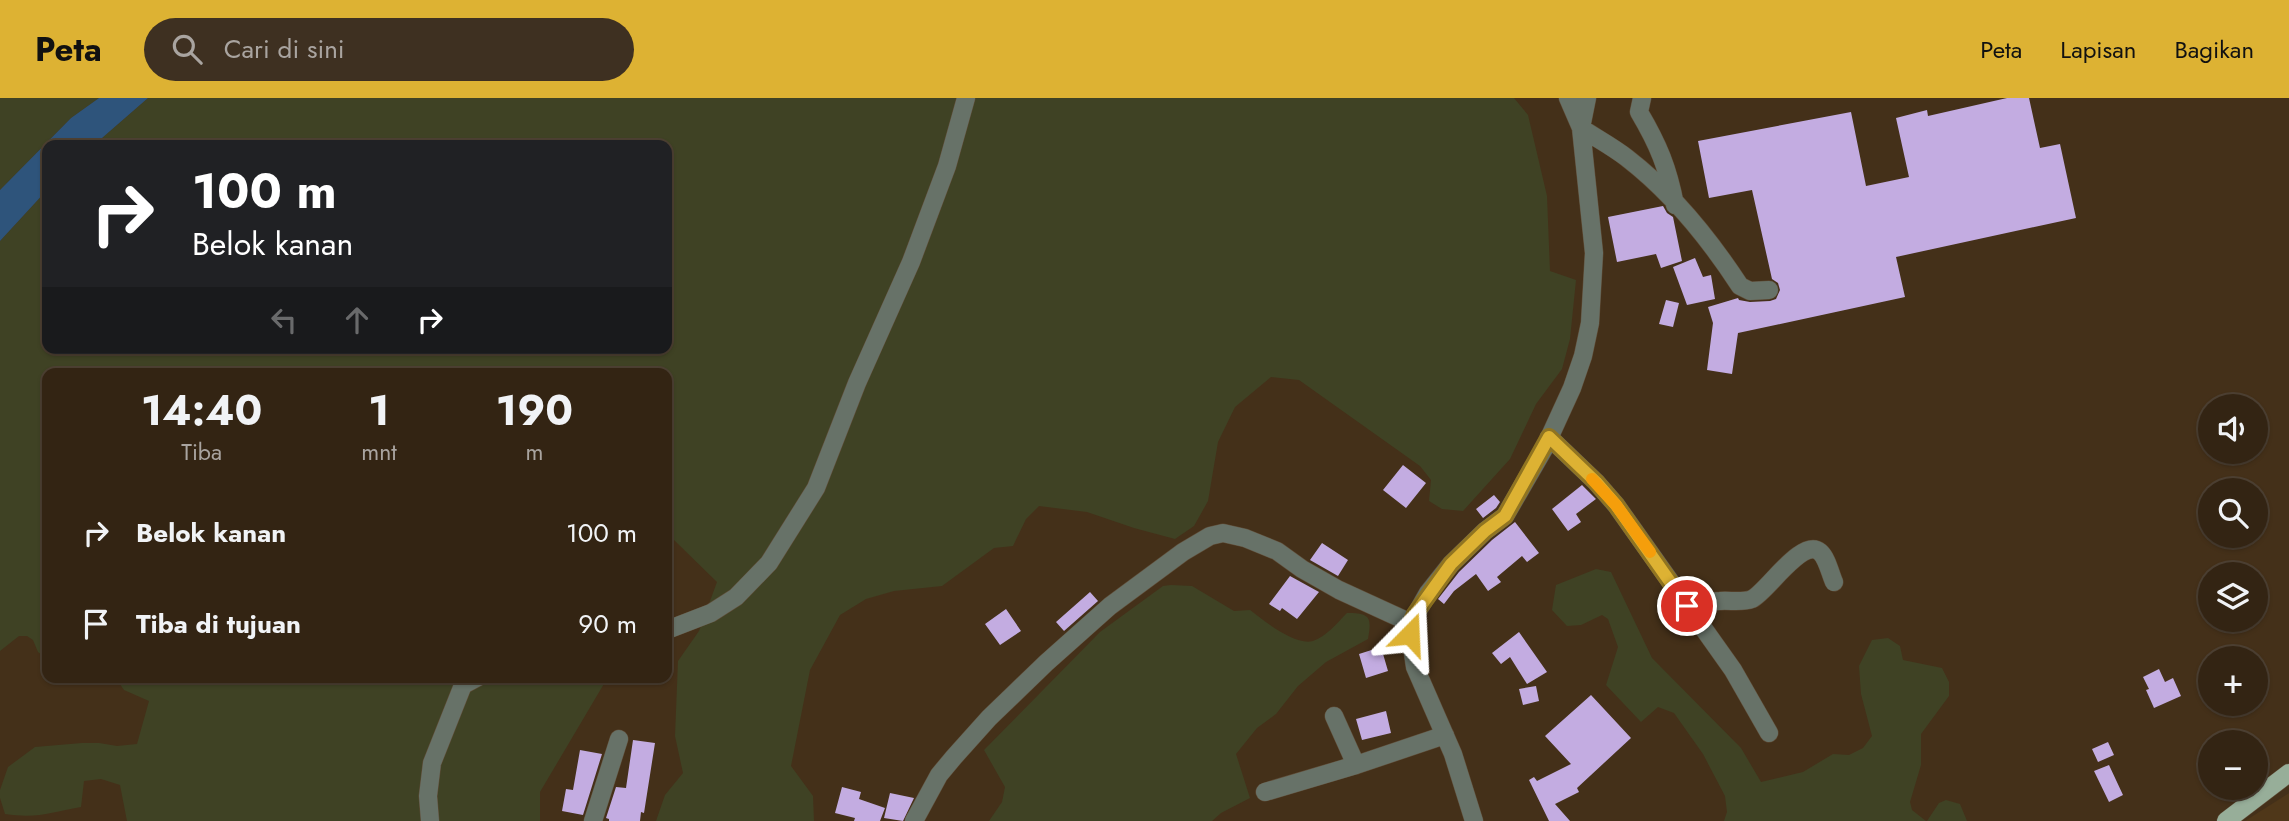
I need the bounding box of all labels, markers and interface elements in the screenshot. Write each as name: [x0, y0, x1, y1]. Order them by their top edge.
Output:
search box: [144, 18, 634, 81]
text: Peta: [35, 26, 102, 73]
icon: search: [168, 30, 206, 68]
text: Cari di sini: [224, 30, 345, 68]
text: Peta: [1980, 32, 2022, 67]
text: Lapisan: [2060, 32, 2136, 67]
text: Bagikan: [2174, 32, 2254, 67]
text: 100 m: [192, 156, 337, 226]
icon: right: [77, 168, 168, 259]
text: Belok kanan: [192, 221, 353, 267]
icon: left: [265, 301, 303, 339]
icon: ahead: [338, 301, 376, 339]
icon: right: [411, 301, 449, 339]
text: 14:40: [141, 380, 262, 441]
text: 1: [368, 380, 390, 441]
text: 190: [496, 380, 573, 441]
map controls: [2198, 394, 2268, 800]
button: sound: [2198, 394, 2268, 464]
text: Tiba: [181, 435, 222, 469]
text: mnt: [361, 435, 397, 469]
text: m: [525, 435, 543, 469]
button: search: [2198, 478, 2268, 548]
icon: right: [77, 514, 115, 552]
text: Belok kanan: [136, 514, 286, 552]
text: 100 m: [566, 514, 637, 552]
button: layers: [2198, 562, 2268, 632]
pin: [1657, 576, 1717, 636]
icon: arrive: [1668, 587, 1706, 625]
position arrow: [1373, 597, 1447, 671]
icon: arrive: [77, 605, 115, 643]
text: Tiba di tujuan: [136, 605, 301, 643]
text: 90 m: [578, 605, 637, 643]
button: +: [2198, 646, 2268, 716]
button: −: [2198, 730, 2268, 800]

